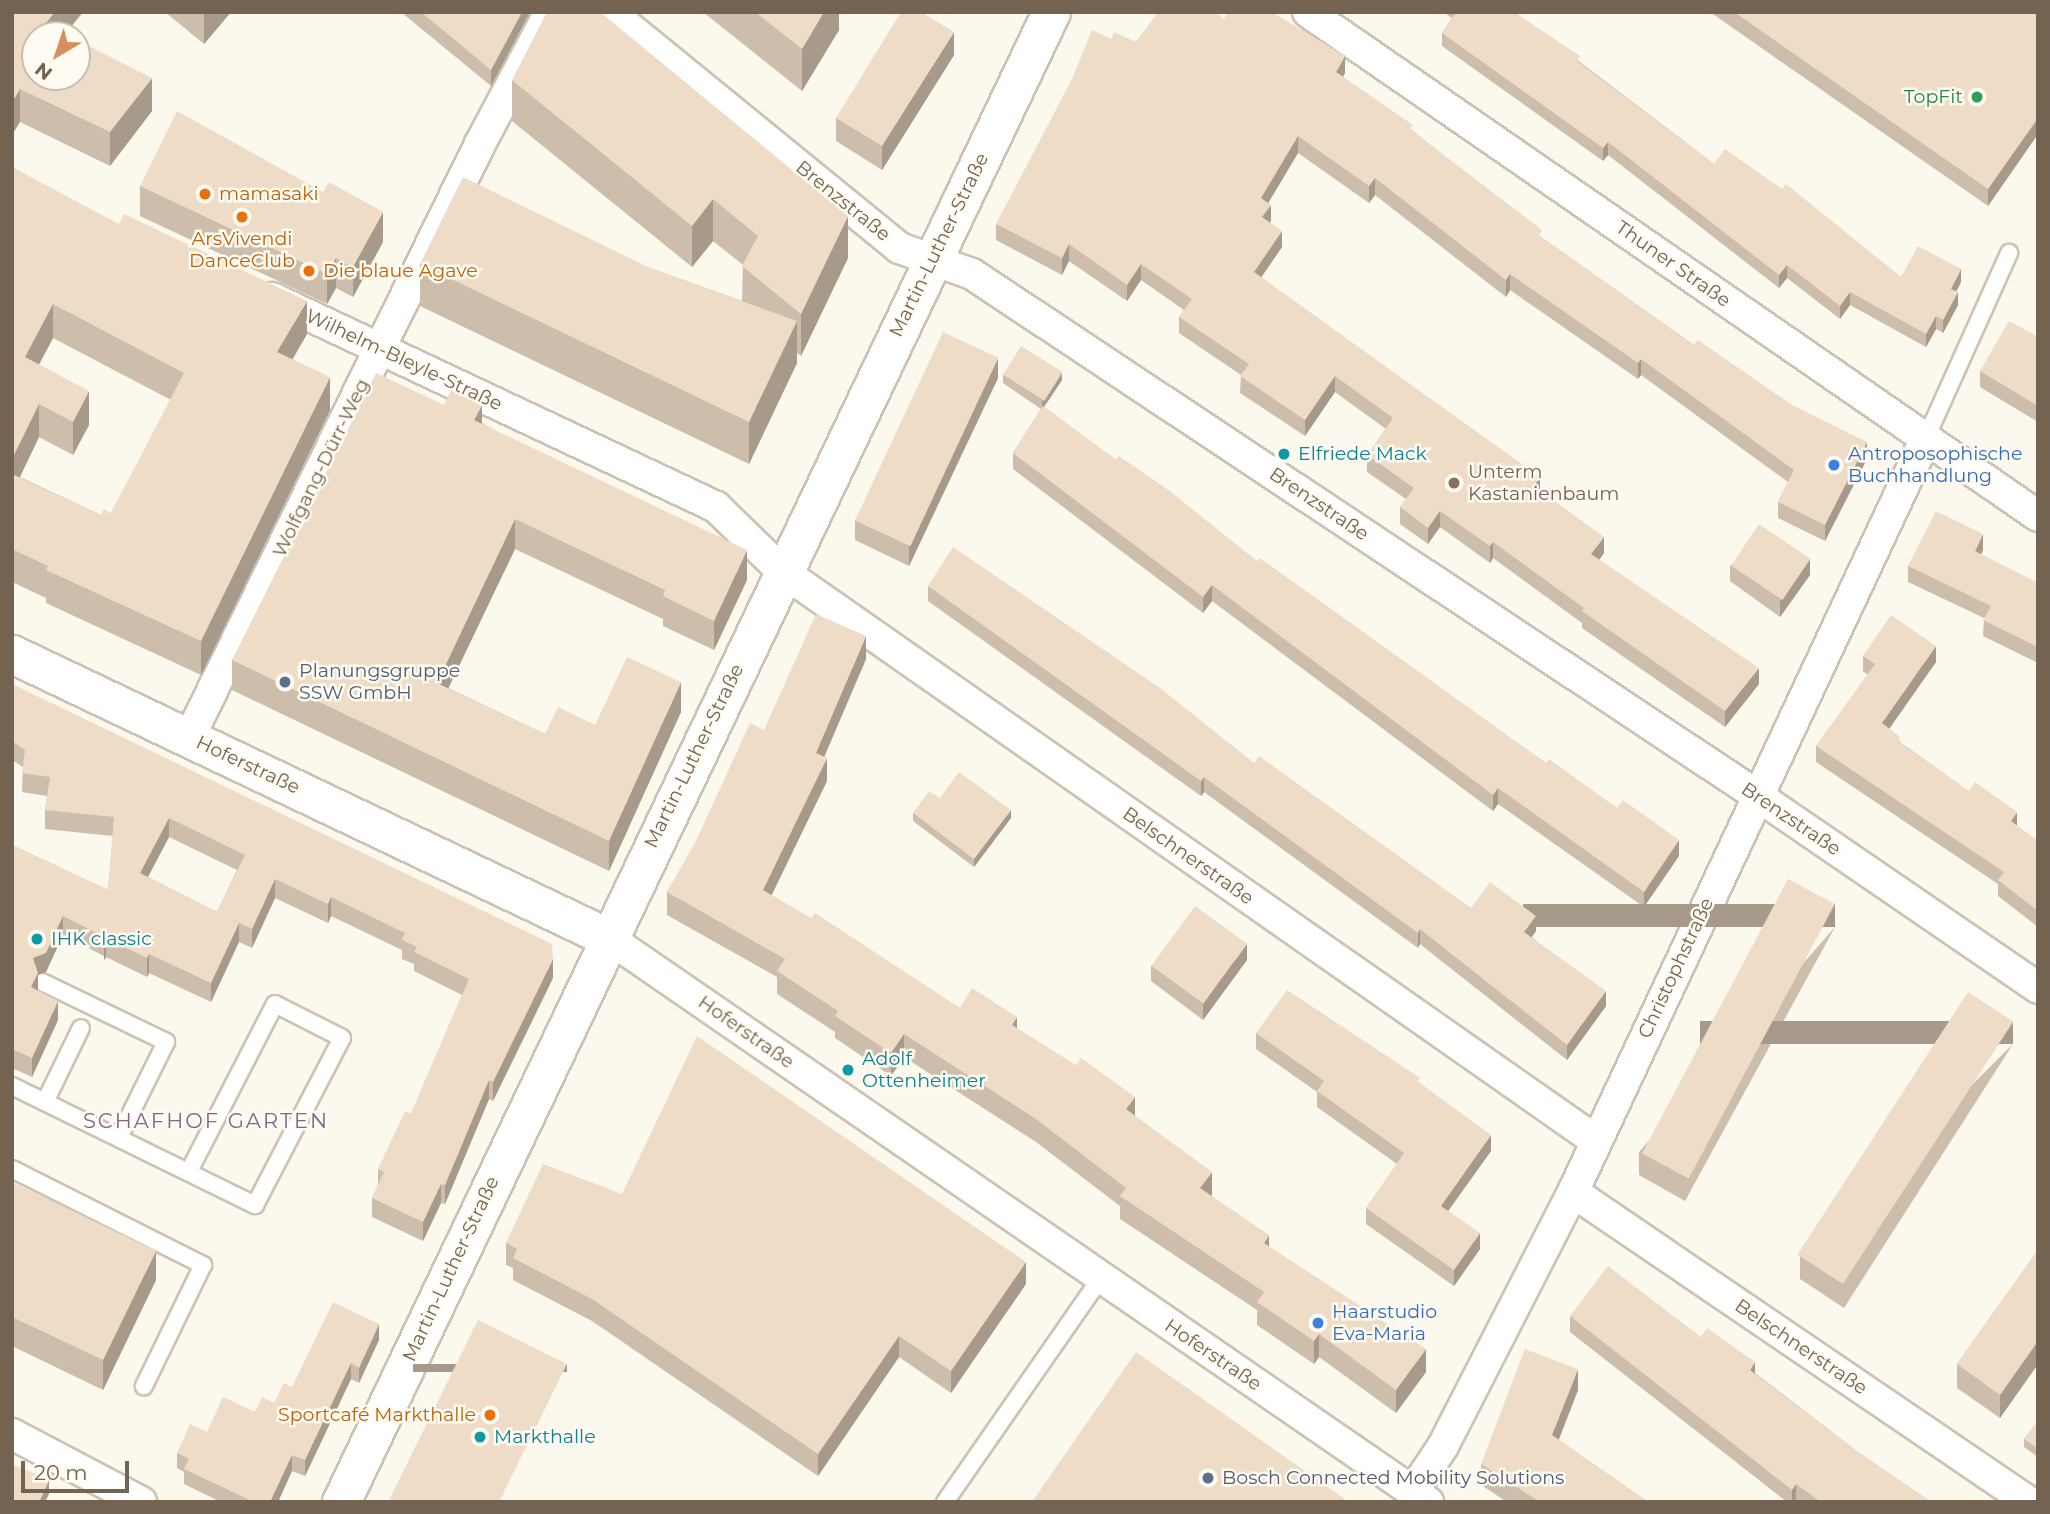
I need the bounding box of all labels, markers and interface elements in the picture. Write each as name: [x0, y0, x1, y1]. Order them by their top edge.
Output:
north arrow: [21, 21, 91, 91]
text: N: [31, 57, 57, 85]
place label: TopFit: [1904, 86, 1963, 108]
marker: TopFit: [1969, 89, 1985, 105]
street label: Martin-Luther-Straße: [884, 149, 994, 341]
street label: Brenzstraße: [791, 156, 895, 246]
place label: mamasaki: [219, 183, 319, 205]
marker: mamasaki: [197, 186, 213, 202]
marker: ArsVivendi DanceClub: [234, 209, 250, 225]
street label: Thuner Straße: [1611, 216, 1735, 312]
place label: ArsVivendi DanceClub: [189, 228, 295, 272]
place label: Die blaue Agave: [323, 260, 478, 282]
marker: Die blaue Agave: [301, 263, 317, 279]
street label: Wilhelm-Bleyle-Straße: [302, 304, 506, 416]
street label: Wolfgang-Dürr-Weg: [268, 375, 374, 561]
place label: Elfriede Mack: [1298, 443, 1427, 465]
place label: Antroposophische Buchhandlung: [1848, 443, 2022, 487]
marker: Elfriede Mack: [1276, 446, 1292, 462]
marker: Antroposophische Buchhandlung: [1826, 457, 1842, 473]
place label: Unterm Kastanienbaum: [1468, 461, 1620, 505]
street label: Brenzstraße: [1265, 462, 1373, 546]
marker: Unterm Kastanienbaum: [1446, 475, 1462, 491]
place label: Planungsgruppe SSW GmbH: [299, 660, 460, 704]
street label: Martin-Luther-Straße: [639, 660, 749, 852]
marker: Planungsgruppe SSW GmbH: [277, 674, 293, 690]
street label: Hoferstraße: [192, 731, 304, 799]
street label: Brenzstraße: [1737, 777, 1845, 861]
street label: Belschnerstraße: [1118, 802, 1258, 910]
street label: Christophstraße: [1633, 894, 1719, 1042]
place label: IHK classic: [51, 928, 152, 950]
marker: IHK classic: [29, 931, 45, 947]
street label: Hoferstraße: [694, 991, 798, 1073]
place label: Adolf Ottenheimer: [862, 1048, 986, 1092]
marker: Adolf Ottenheimer: [840, 1062, 856, 1078]
district label: SCHAFHOF GARTEN: [85, 1108, 327, 1134]
street label: Martin-Luther-Straße: [398, 1173, 504, 1365]
street label: Belschnerstraße: [1731, 1294, 1871, 1400]
place label: Haarstudio Eva-Maria: [1332, 1301, 1437, 1345]
street label: Hoferstraße: [1160, 1314, 1266, 1396]
marker: Haarstudio Eva-Maria: [1310, 1315, 1326, 1331]
place label: Sportcafé Markthalle: [278, 1404, 476, 1426]
marker: Sportcafé Markthalle: [482, 1407, 498, 1423]
place label: Markthalle: [494, 1426, 596, 1448]
marker: Markthalle: [472, 1429, 488, 1445]
scale bar: [24, 1448, 133, 1492]
text: 20 m: [34, 1460, 88, 1485]
place label: Bosch Connected Mobility Solutions: [1222, 1467, 1564, 1489]
marker: Bosch Connected Mobility Solutions: [1200, 1470, 1216, 1486]

